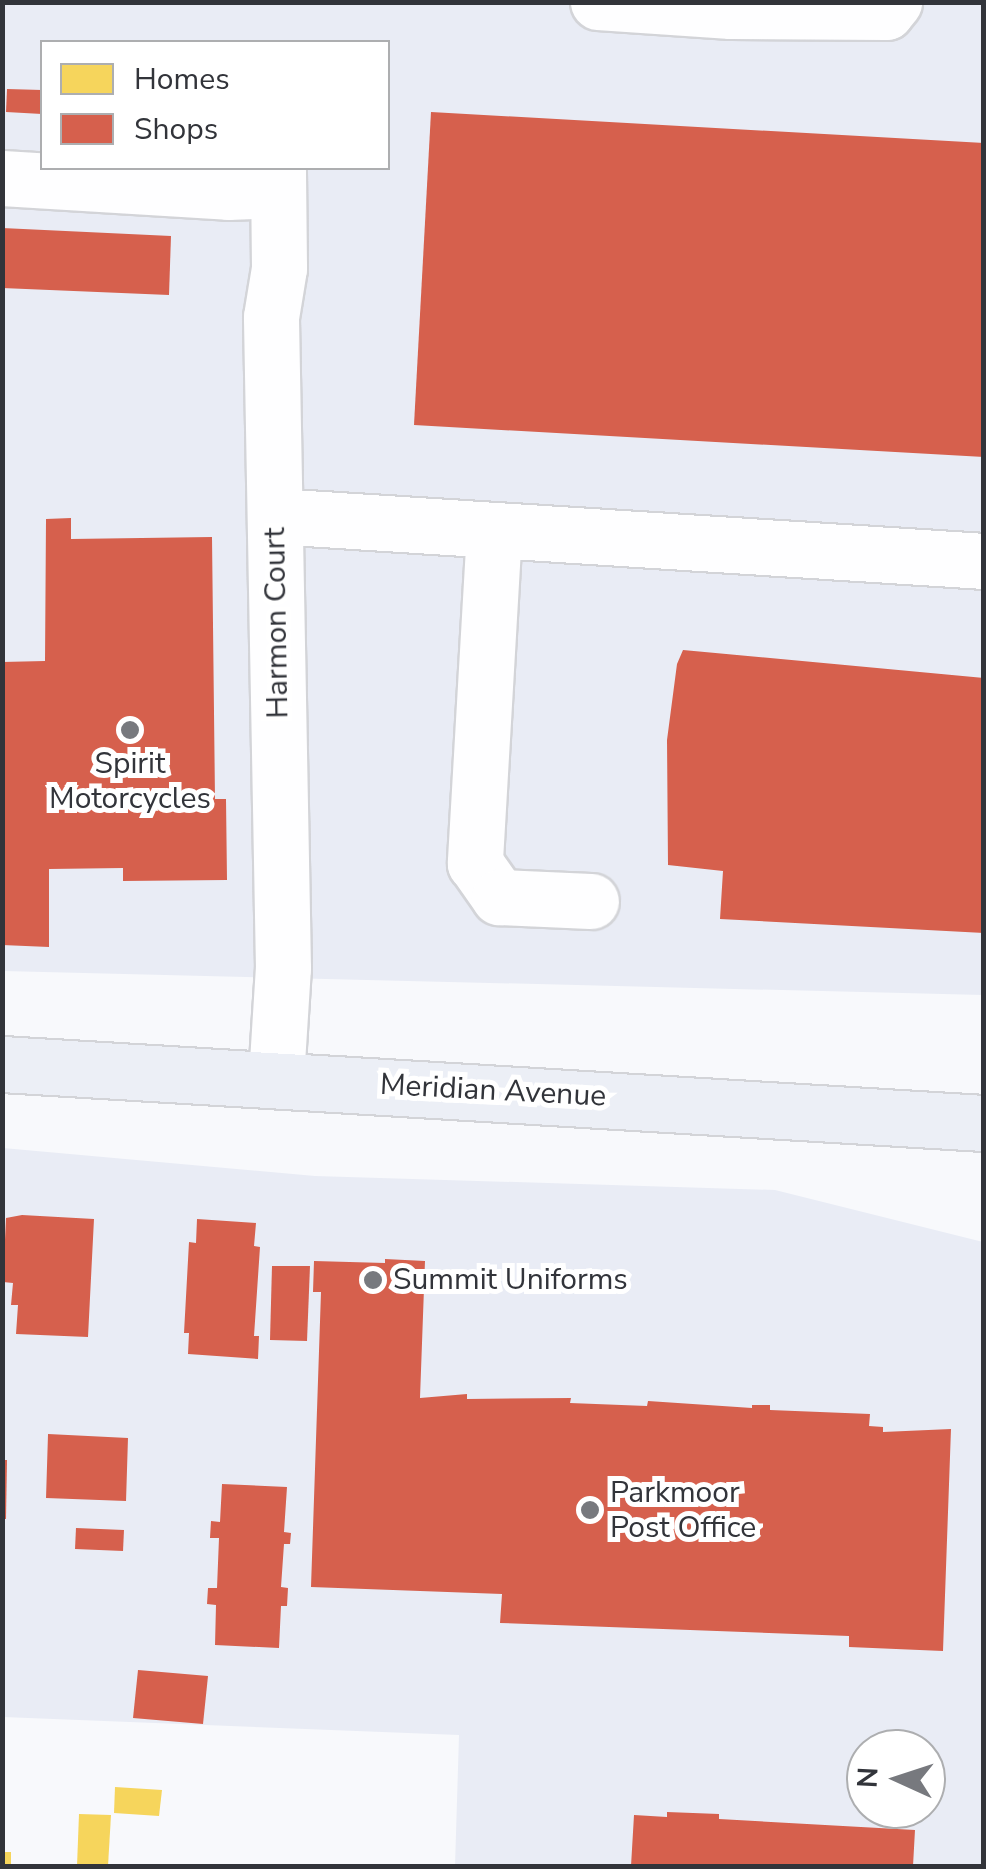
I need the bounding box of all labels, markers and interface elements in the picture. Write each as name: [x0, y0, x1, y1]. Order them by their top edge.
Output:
legend: [40, 40, 390, 170]
text: Homes: [134, 59, 230, 100]
text: Shops: [134, 109, 218, 150]
street label: Harmon Court: [257, 527, 297, 719]
marker: Spirit Motorcycles: [119, 719, 141, 741]
place label: Spirit Motorcycles: [49, 746, 211, 816]
street label: Meridian Avenue: [379, 1067, 607, 1115]
place label: Summit Uniforms: [393, 1262, 628, 1298]
marker: Summit Uniforms: [362, 1269, 384, 1291]
place label: Parkmoor Post Office: [610, 1475, 756, 1546]
marker: Parkmoor Post Office: [579, 1499, 601, 1521]
north arrow: [846, 1729, 946, 1829]
text: N: [849, 1766, 888, 1789]

